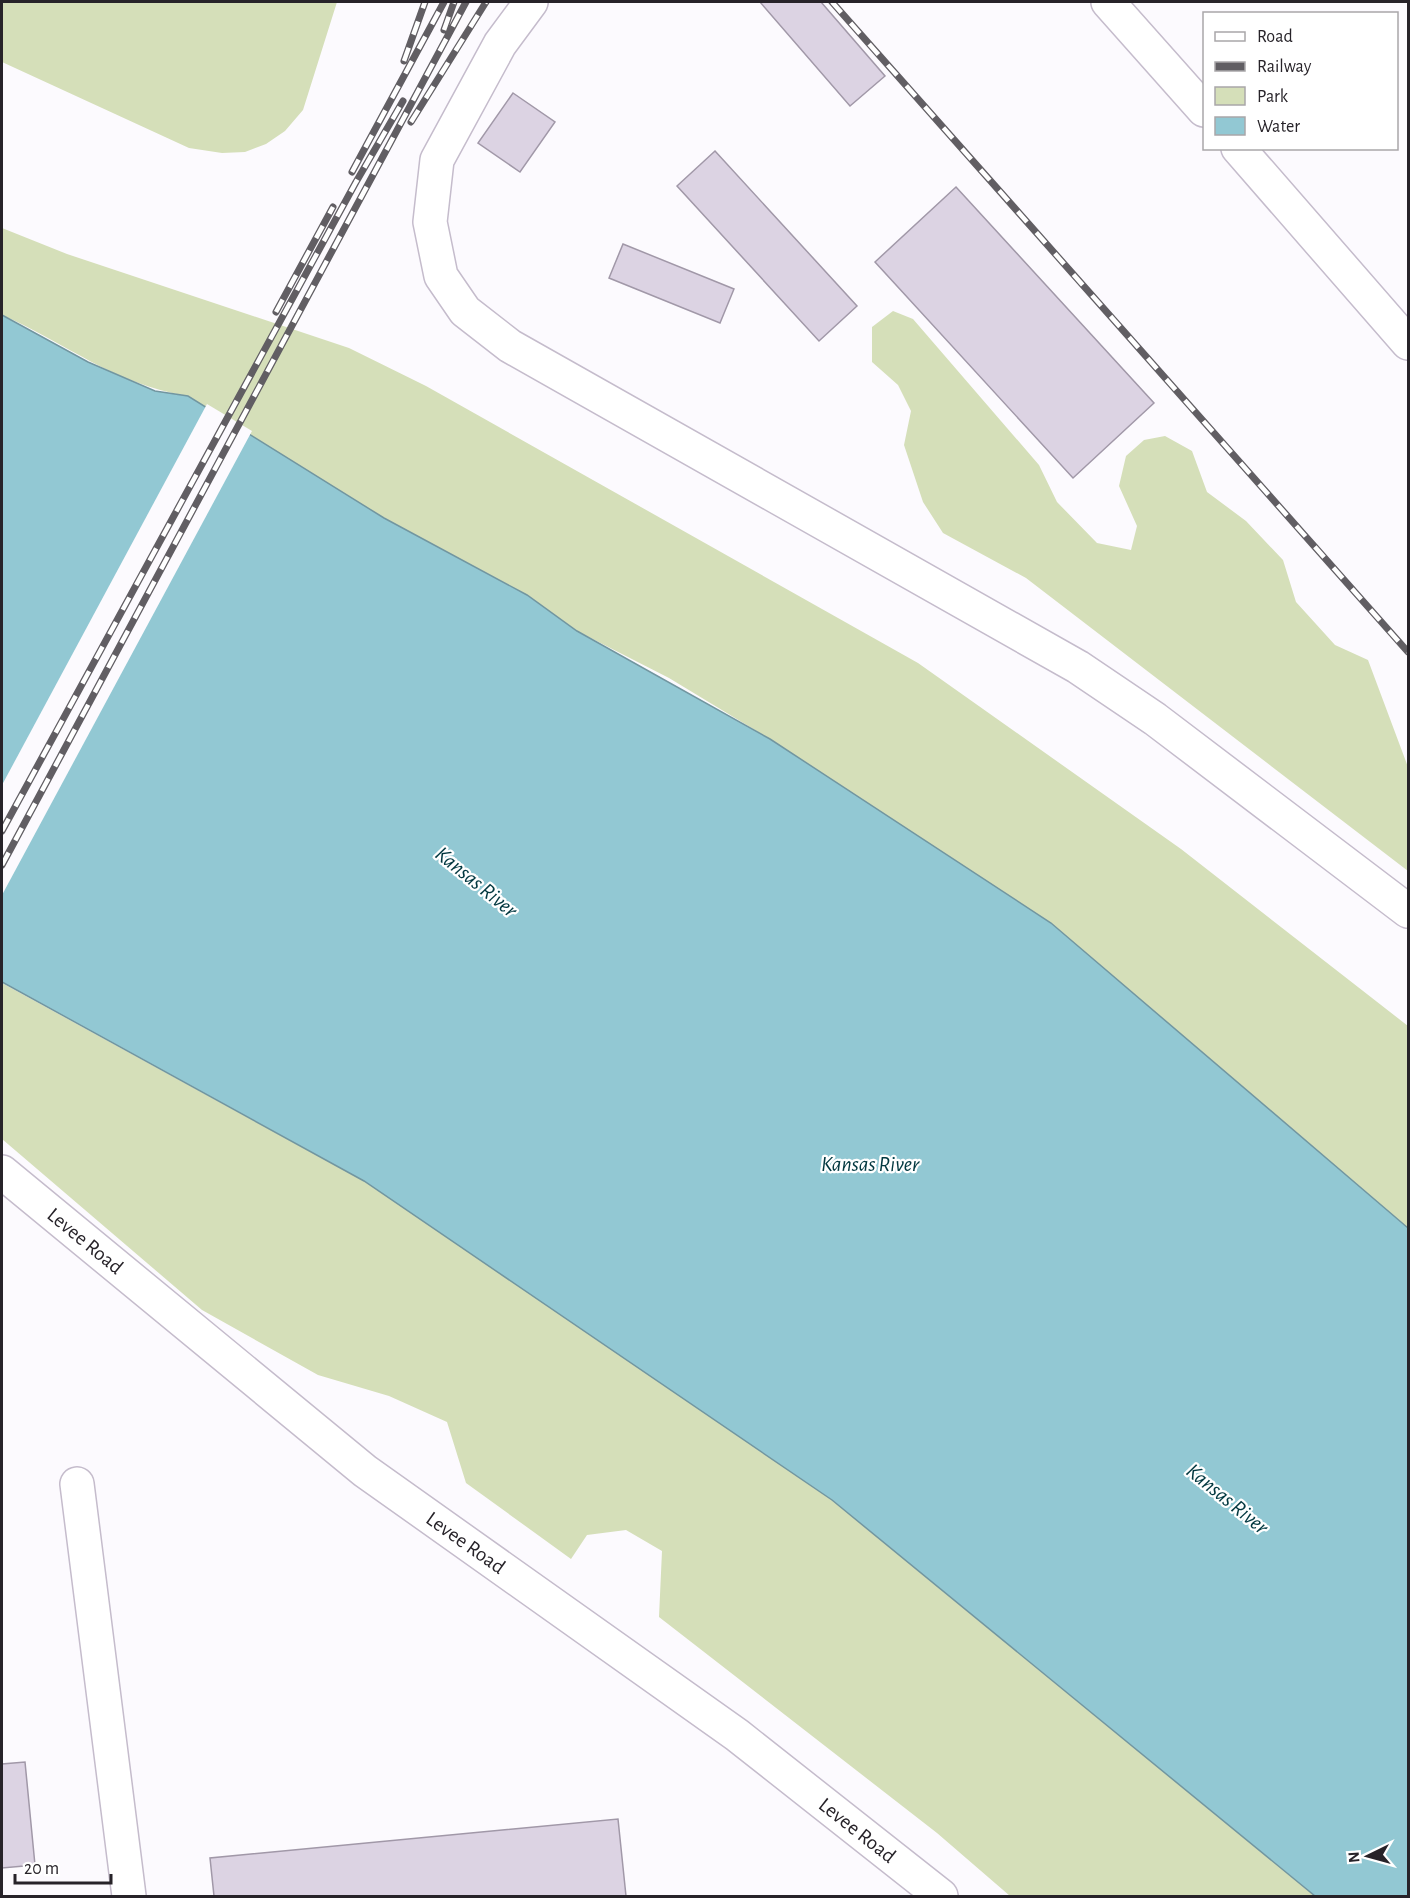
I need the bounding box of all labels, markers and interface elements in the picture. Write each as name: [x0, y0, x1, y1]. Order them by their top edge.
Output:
legend: [1203, 12, 1398, 150]
text: Road: [1257, 28, 1293, 46]
text: Railway: [1257, 58, 1312, 76]
text: Park: [1257, 88, 1289, 106]
text: Water: [1257, 118, 1300, 136]
water label: Kansas River: [431, 842, 522, 922]
water label: Kansas River: [821, 1153, 920, 1175]
street label: Levee Road: [43, 1204, 127, 1278]
water label: Kansas River: [1182, 1459, 1273, 1539]
street label: Levee Road: [422, 1508, 509, 1578]
street label: Levee Road: [815, 1794, 900, 1867]
north arrow: [1338, 1826, 1398, 1886]
scale bar: [15, 1847, 111, 1885]
text: N: [1346, 1851, 1363, 1863]
text: 20 m: [24, 1860, 59, 1878]

